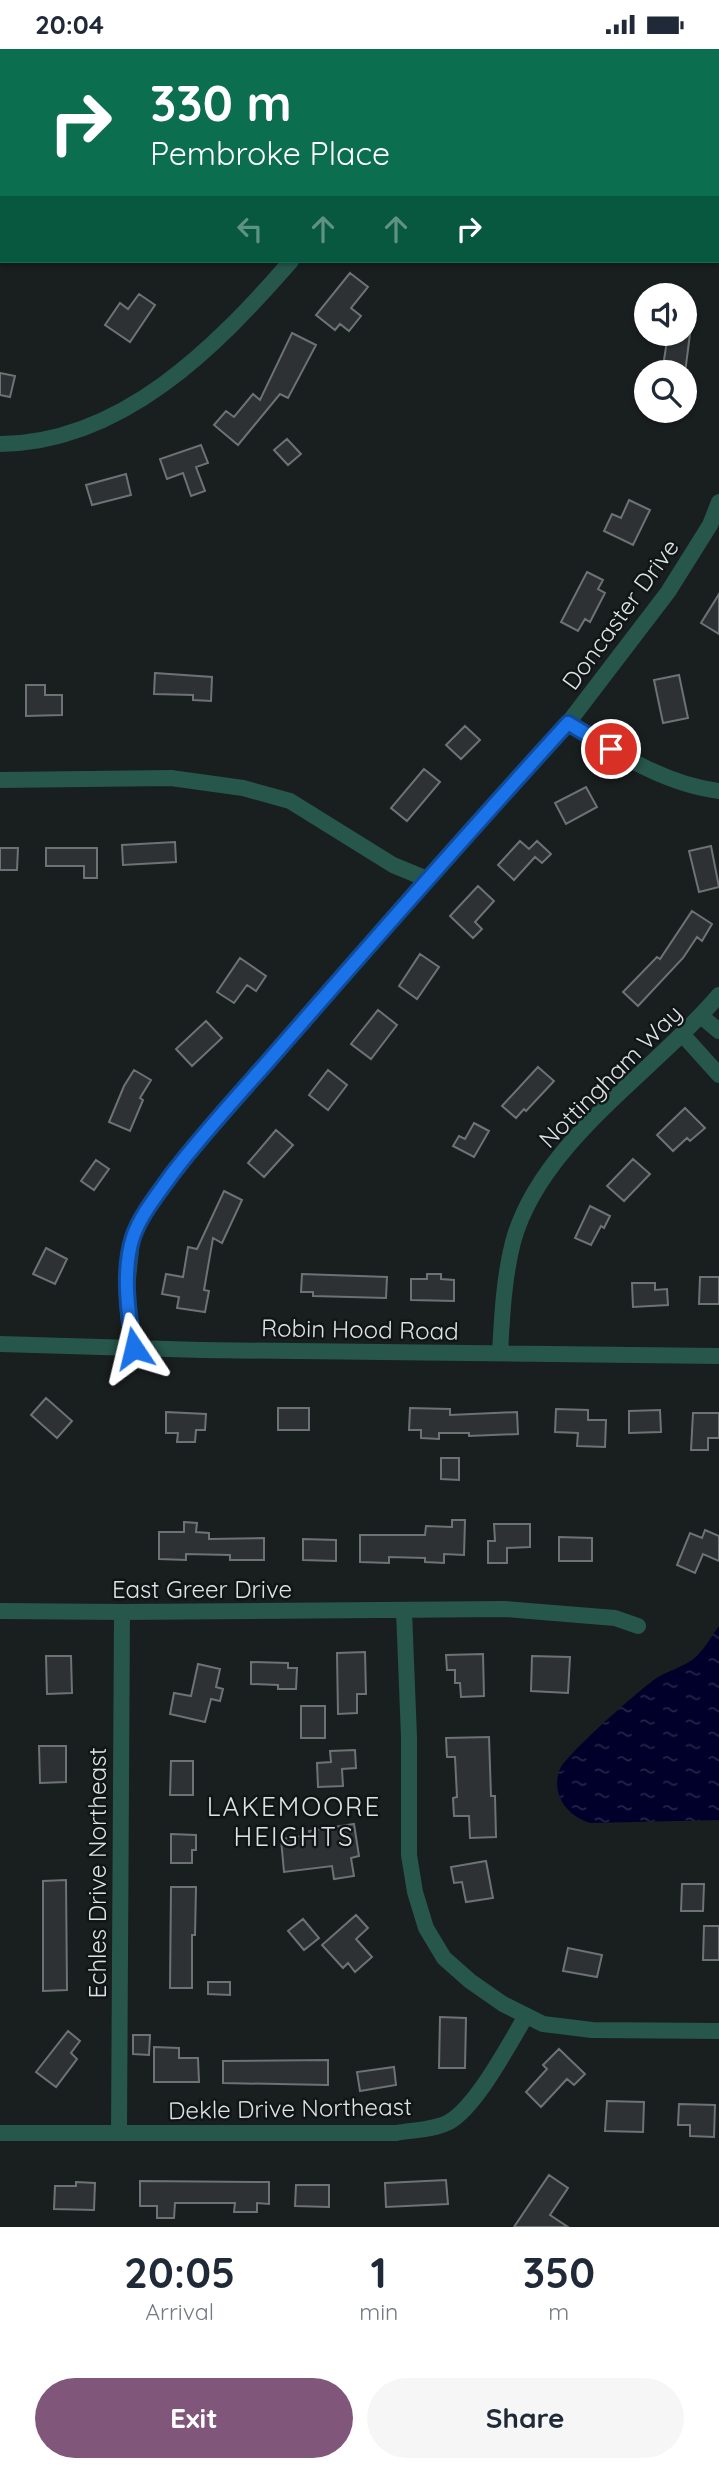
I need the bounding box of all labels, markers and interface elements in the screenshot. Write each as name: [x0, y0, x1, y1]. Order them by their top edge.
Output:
text: 20:04: [35, 8, 104, 41]
text: 330 m: [150, 72, 292, 133]
icon: right: [35, 77, 126, 168]
text: Pembroke Place: [150, 133, 390, 173]
icon: left: [231, 210, 269, 248]
icon: ahead: [304, 210, 342, 248]
icon: ahead: [377, 210, 415, 248]
icon: right: [450, 210, 488, 248]
map controls: [634, 283, 697, 423]
button: sound: [634, 283, 697, 346]
button: search: [634, 360, 697, 423]
street label: Doncaster Drive: [555, 533, 685, 695]
pin: [581, 719, 641, 779]
icon: arrive: [592, 730, 630, 768]
street label: Nottingham Way: [532, 998, 688, 1154]
position arrow: [97, 1311, 171, 1385]
street label: Robin Hood Road: [261, 1312, 459, 1346]
street label: East Greer Drive: [112, 1574, 292, 1604]
street label: Echles Drive Northeast: [82, 1747, 112, 1999]
district label: LAKEMOORE HEIGHTS: [207, 1790, 381, 1853]
street label: Dekle Drive Northeast: [168, 2091, 412, 2125]
text: 20:05: [124, 2246, 235, 2299]
text: 1: [371, 2246, 387, 2299]
text: 350: [522, 2246, 595, 2299]
text: Arrival: [145, 2297, 214, 2326]
text: min: [359, 2297, 398, 2326]
text: m: [548, 2297, 569, 2326]
button: Exit: [35, 2378, 353, 2458]
button: Share: [367, 2378, 684, 2458]

